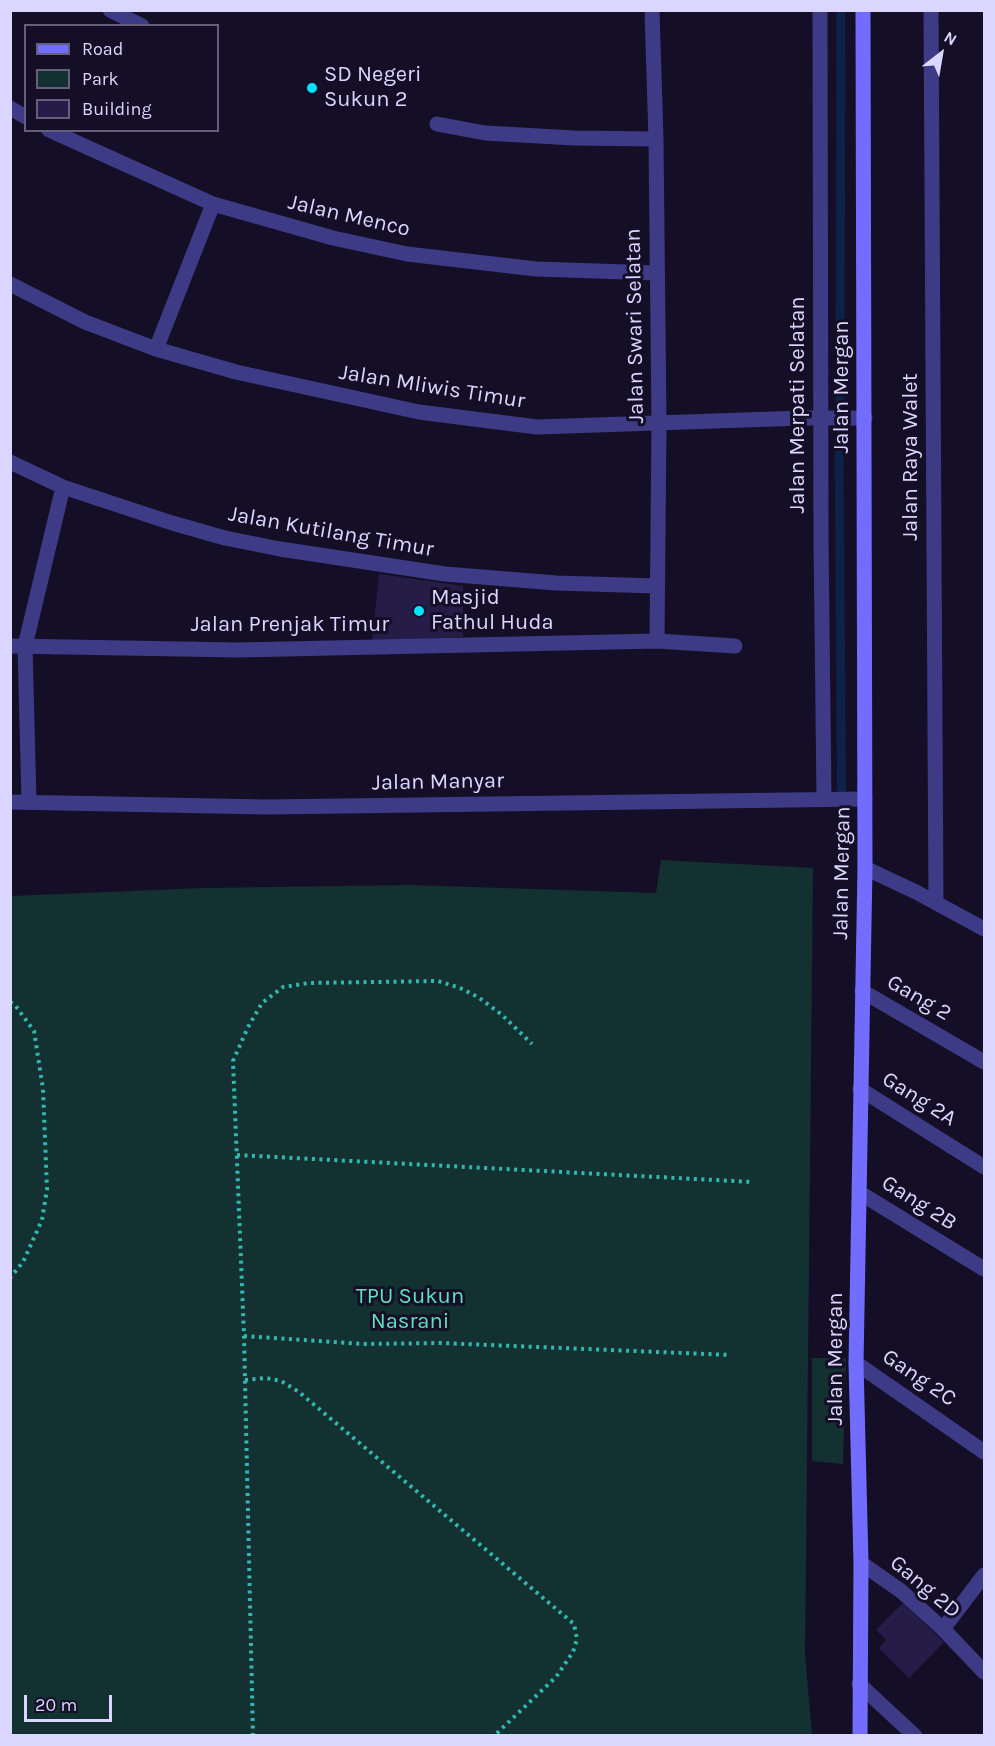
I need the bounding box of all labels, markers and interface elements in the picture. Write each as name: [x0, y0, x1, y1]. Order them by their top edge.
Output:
legend: [24, 24, 219, 132]
north arrow: [911, 24, 971, 84]
text: N: [941, 27, 960, 49]
text: Road: [82, 38, 123, 60]
place label: SD Negeri Sukun 2: [324, 62, 422, 113]
text: Park: [82, 68, 119, 90]
marker: SD Negeri Sukun 2: [305, 81, 319, 95]
text: Building: [82, 98, 152, 120]
street label: Jalan Menco: [285, 189, 413, 243]
street label: Jalan Swari Selatan: [620, 228, 650, 424]
street label: Jalan Merpati Selatan: [785, 296, 811, 514]
street label: Jalan Mergan: [829, 320, 855, 454]
street label: Jalan Mliwis Timur: [337, 359, 527, 415]
street label: Jalan Raya Walet: [898, 373, 924, 541]
street label: Jalan Kutilang Timur: [226, 501, 436, 563]
place label: Masjid Fathul Huda: [431, 585, 554, 636]
marker: Masjid Fathul Huda: [412, 604, 426, 618]
street label: Jalan Prenjak Timur: [191, 612, 389, 638]
street label: Jalan Manyar: [372, 768, 504, 796]
street label: Jalan Mergan: [828, 806, 856, 940]
street label: Gang 2: [882, 969, 956, 1027]
street label: Gang 2A: [877, 1066, 961, 1132]
street label: Gang 2B: [877, 1170, 961, 1236]
park label: TPU Sukun Nasrani: [356, 1284, 464, 1336]
street label: Jalan Mergan: [823, 1292, 849, 1426]
street label: Gang 2C: [877, 1344, 961, 1412]
street label: Gang 2D: [884, 1550, 966, 1624]
scale bar: [27, 1683, 116, 1721]
text: 20 m: [35, 1694, 77, 1716]

